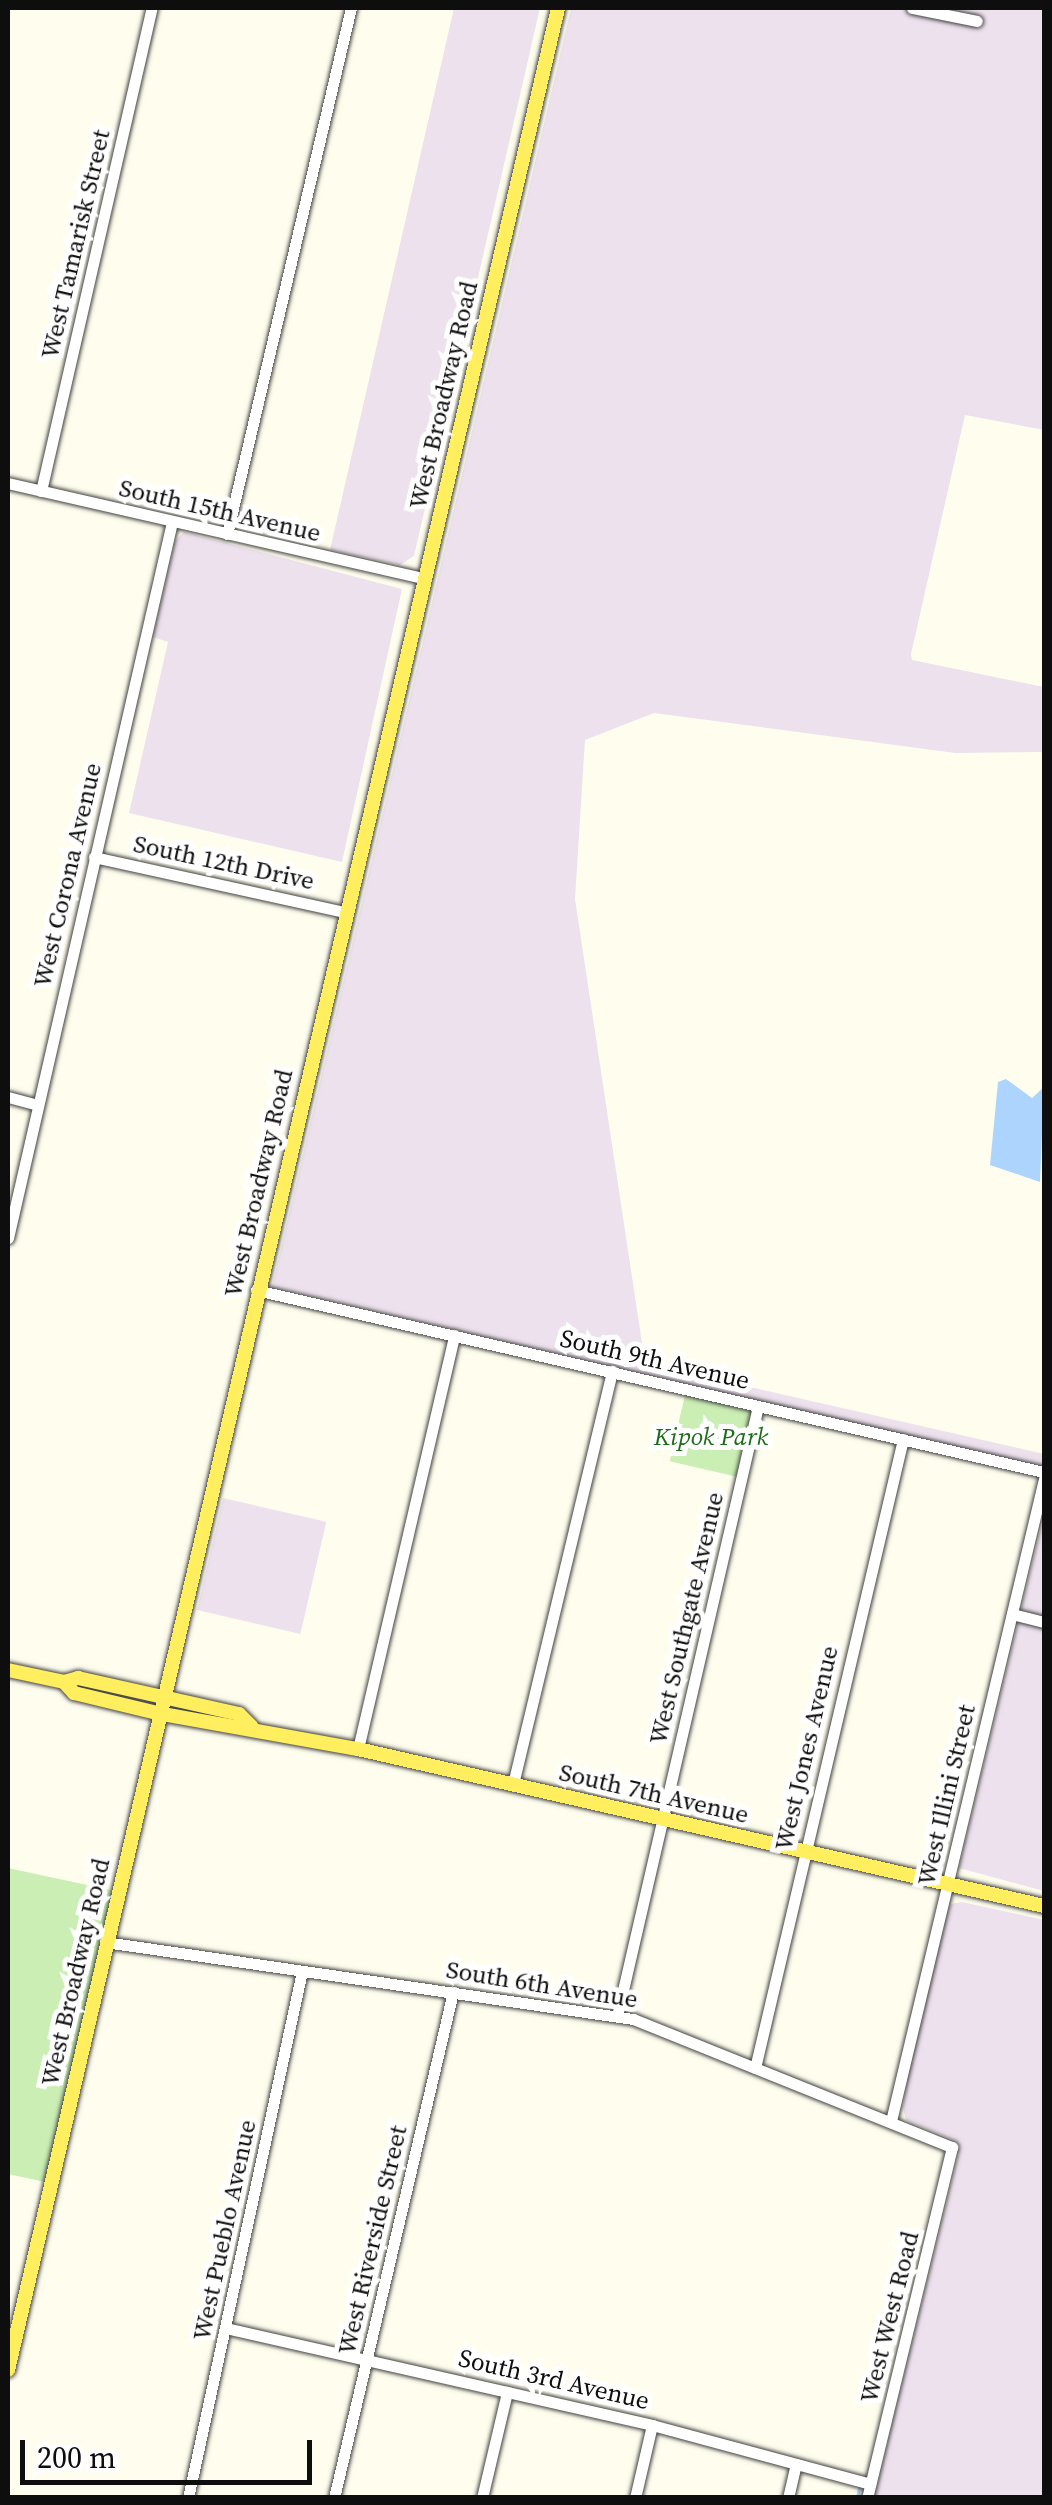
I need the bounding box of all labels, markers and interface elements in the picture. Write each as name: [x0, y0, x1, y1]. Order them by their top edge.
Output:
street label: West Tamarisk Street: [34, 126, 116, 362]
street label: West Broadway Road: [402, 278, 484, 512]
street label: South 15th Avenue: [116, 472, 324, 548]
street label: West Corona Avenue: [27, 760, 107, 990]
street label: South 12th Drive: [131, 828, 317, 896]
street label: West Broadway Road: [217, 1066, 299, 1300]
street label: South 9th Avenue: [557, 1323, 753, 1395]
park label: Kipok Park: [654, 1421, 768, 1451]
street label: West Southgate Avenue: [642, 1489, 730, 1747]
street label: West Jones Avenue: [768, 1643, 844, 1853]
street label: West Illini Street: [911, 1702, 981, 1888]
street label: South 7th Avenue: [556, 1757, 752, 1829]
street label: West Broadway Road: [34, 1855, 116, 2089]
street label: South 6th Avenue: [444, 1954, 640, 2014]
street label: West Pueblo Avenue: [186, 2117, 262, 2343]
street label: West Riverside Street: [331, 2123, 413, 2357]
street label: West West Road: [853, 2228, 925, 2406]
street label: South 3rd Avenue: [456, 2342, 652, 2416]
scale bar: [25, 2420, 318, 2482]
text: 200 m: [37, 2437, 116, 2478]

